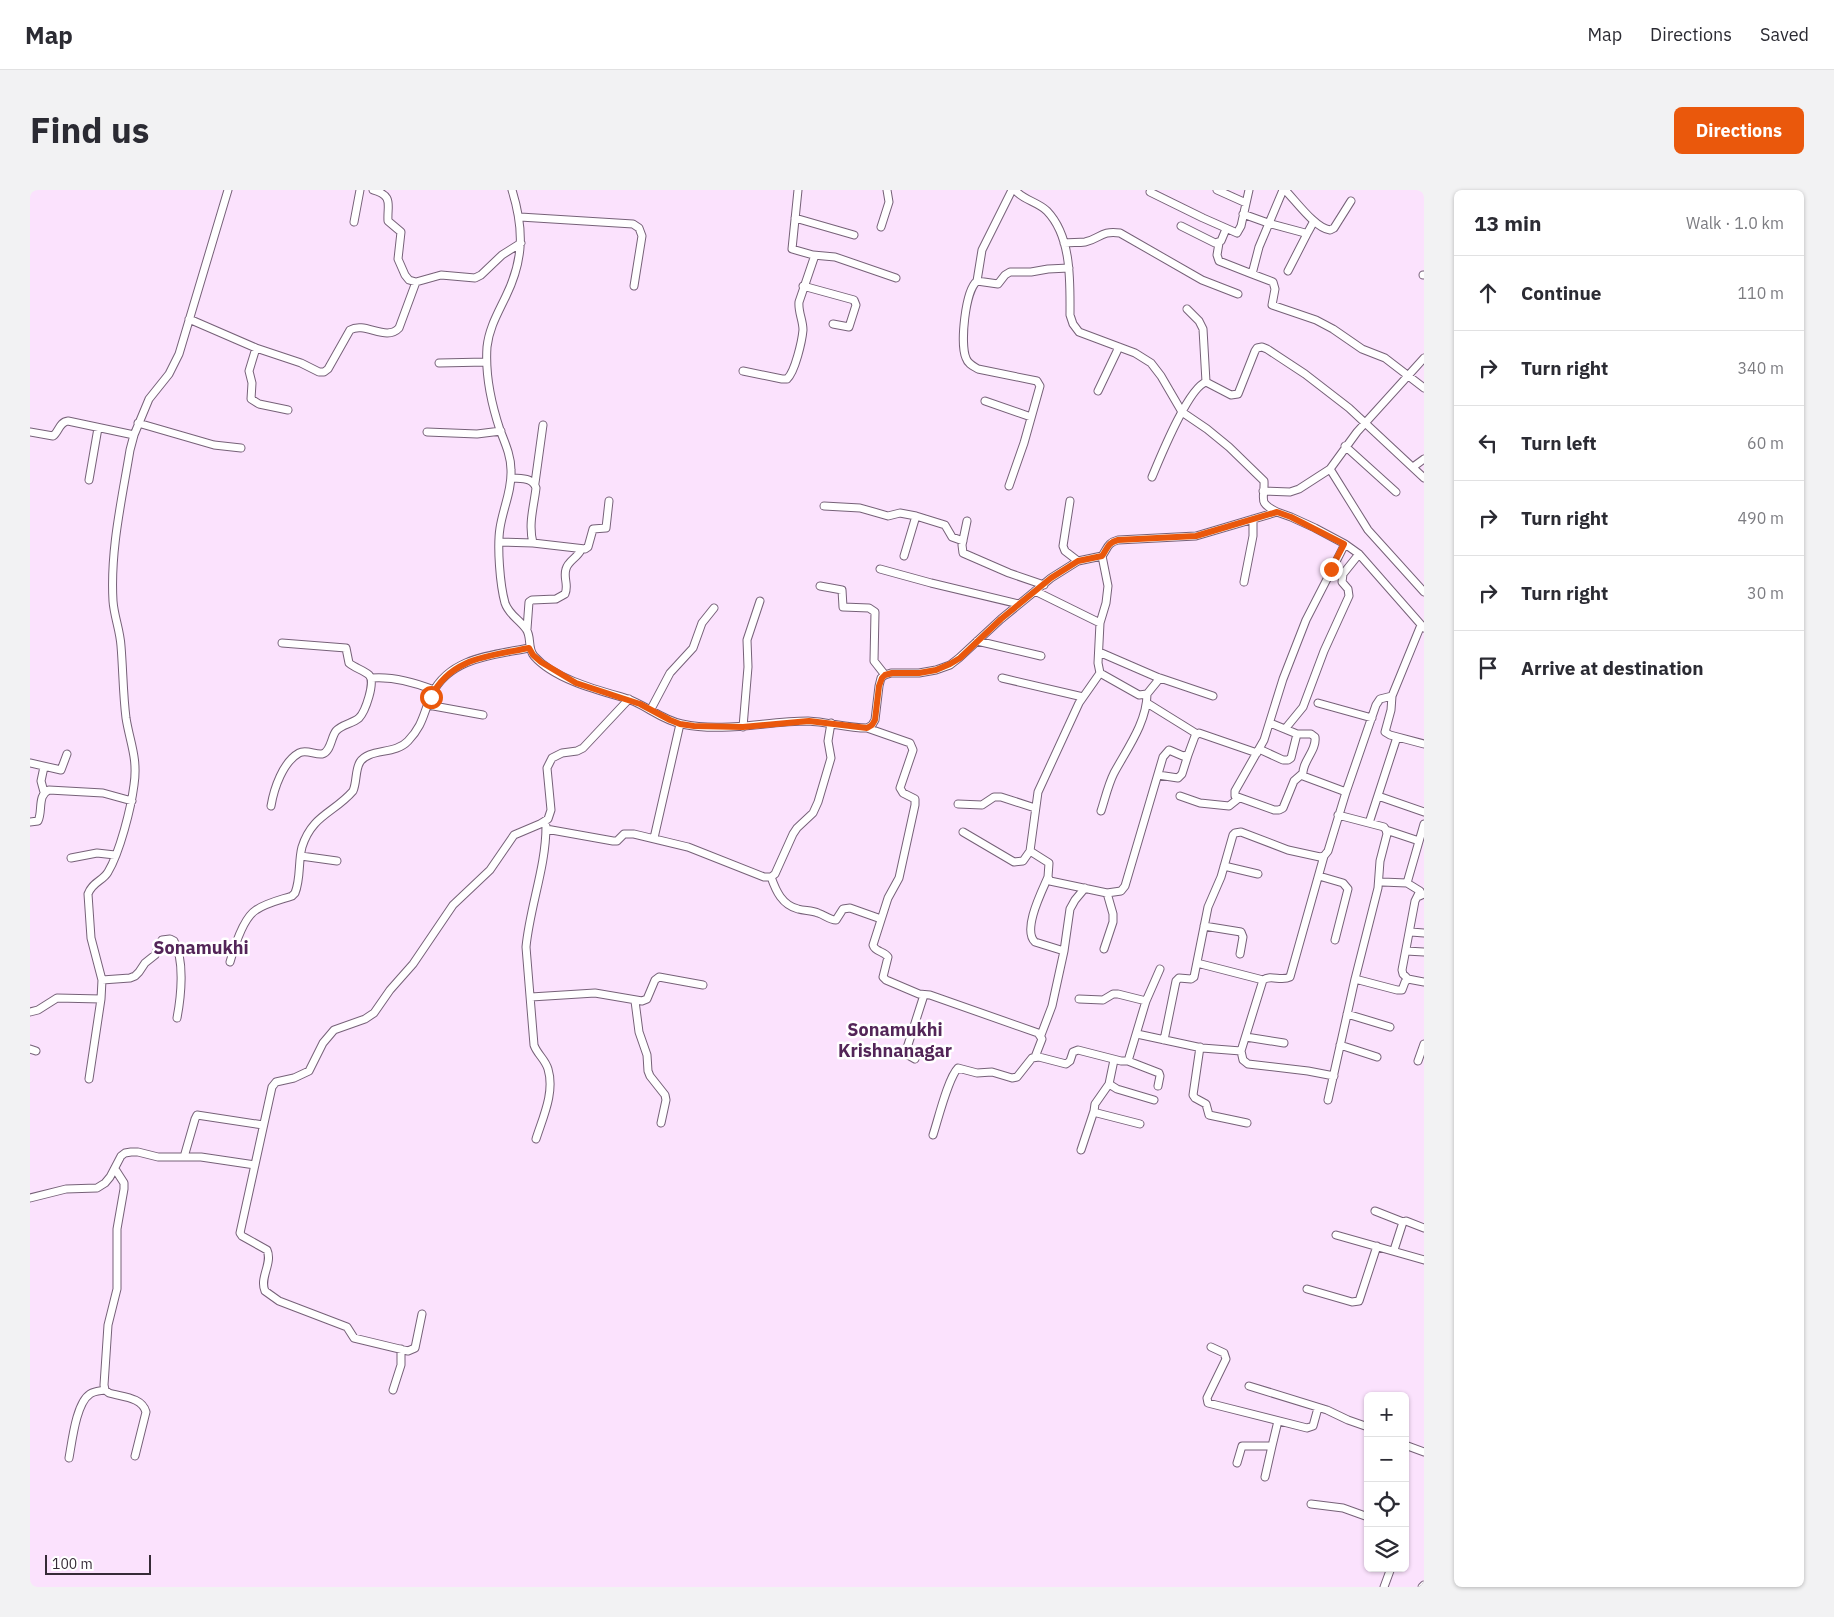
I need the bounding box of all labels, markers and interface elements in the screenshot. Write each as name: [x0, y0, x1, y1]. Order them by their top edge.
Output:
text: Map: [25, 19, 73, 51]
text: Map: [1587, 23, 1622, 46]
text: Directions: [1650, 23, 1732, 46]
text: Saved: [1760, 23, 1809, 46]
text: Find us: [30, 107, 149, 153]
button: Directions: [1674, 107, 1804, 154]
text: 13 min: [1474, 209, 1541, 237]
text: Walk · 1.0 km: [1686, 213, 1784, 233]
icon: ahead: [1474, 279, 1502, 307]
text: Continue: [1521, 281, 1601, 305]
text: 110 m: [1737, 283, 1784, 303]
icon: right: [1474, 354, 1502, 382]
text: Turn right: [1521, 356, 1608, 380]
text: 340 m: [1737, 358, 1784, 378]
icon: left: [1474, 429, 1502, 457]
text: Turn left: [1521, 431, 1597, 455]
text: 60 m: [1747, 433, 1784, 453]
icon: right: [1474, 504, 1502, 532]
text: Turn right: [1521, 506, 1608, 530]
text: 490 m: [1737, 508, 1784, 528]
route end: [1320, 558, 1343, 581]
icon: right: [1474, 579, 1502, 607]
text: Turn right: [1521, 581, 1608, 605]
text: 30 m: [1747, 583, 1784, 603]
icon: arrive: [1474, 654, 1502, 682]
text: Arrive at destination: [1521, 656, 1704, 680]
route start: [420, 686, 443, 709]
district label: Sonamukhi: [153, 936, 249, 959]
district label: Sonamukhi Krishnanagar: [838, 1018, 952, 1062]
map controls: [1364, 1392, 1409, 1572]
button: +: [1364, 1392, 1409, 1437]
button: −: [1364, 1437, 1409, 1482]
button: locate: [1364, 1482, 1409, 1527]
button: layers: [1364, 1527, 1409, 1572]
scale bar: [45, 1552, 151, 1575]
text: 100 m: [52, 1555, 93, 1573]

